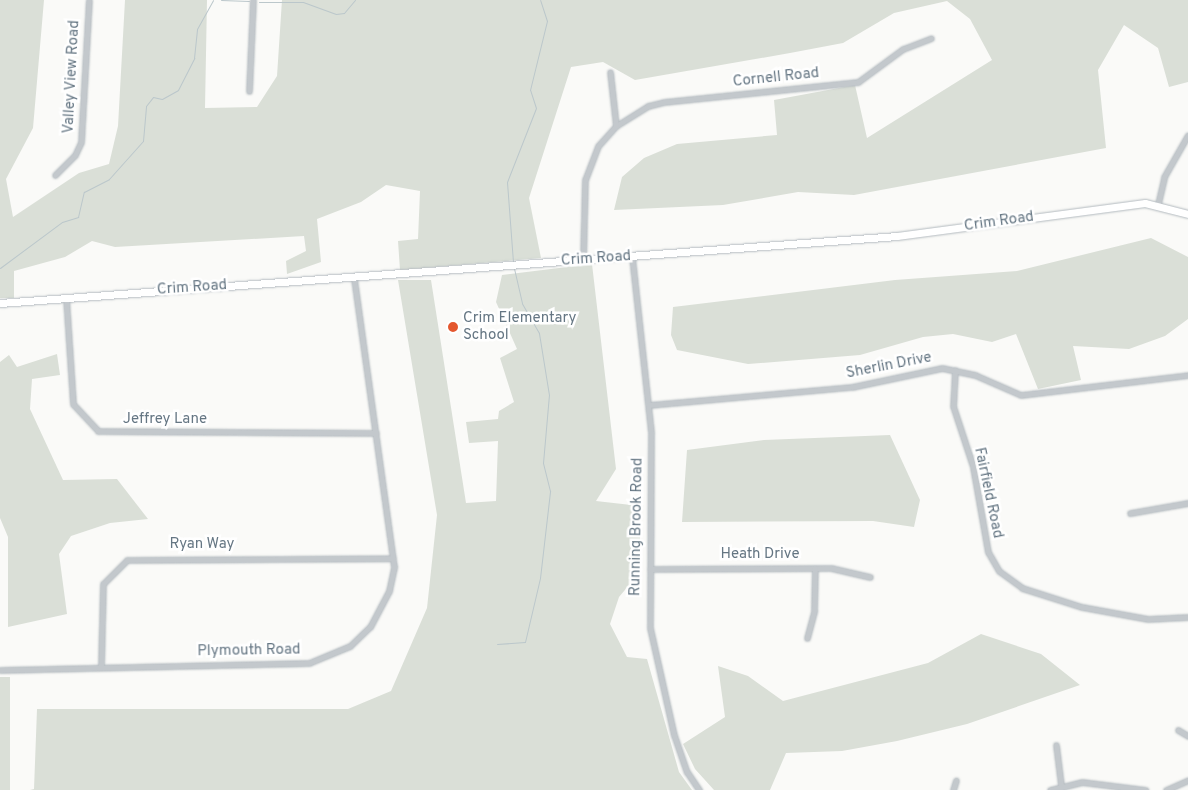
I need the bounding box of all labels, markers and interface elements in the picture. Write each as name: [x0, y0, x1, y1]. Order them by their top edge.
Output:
street label: Valley View Road: [60, 20, 84, 134]
street label: Cornell Road: [732, 65, 820, 91]
street label: Crim Road: [963, 208, 1035, 236]
street label: Crim Road: [560, 248, 632, 270]
street label: Crim Road: [156, 277, 228, 299]
place label: Crim Elementary School: [463, 309, 577, 344]
marker: Crim Elementary School: [447, 321, 459, 333]
street label: Sherlin Drive: [845, 349, 933, 383]
street label: Jeffrey Lane: [123, 411, 207, 429]
street label: Fairfield Road: [970, 446, 1006, 540]
street label: Running Brook Road: [627, 458, 647, 596]
street label: Ryan Way: [169, 536, 235, 554]
street label: Heath Drive: [720, 546, 800, 564]
street label: Plymouth Road: [197, 641, 301, 661]

